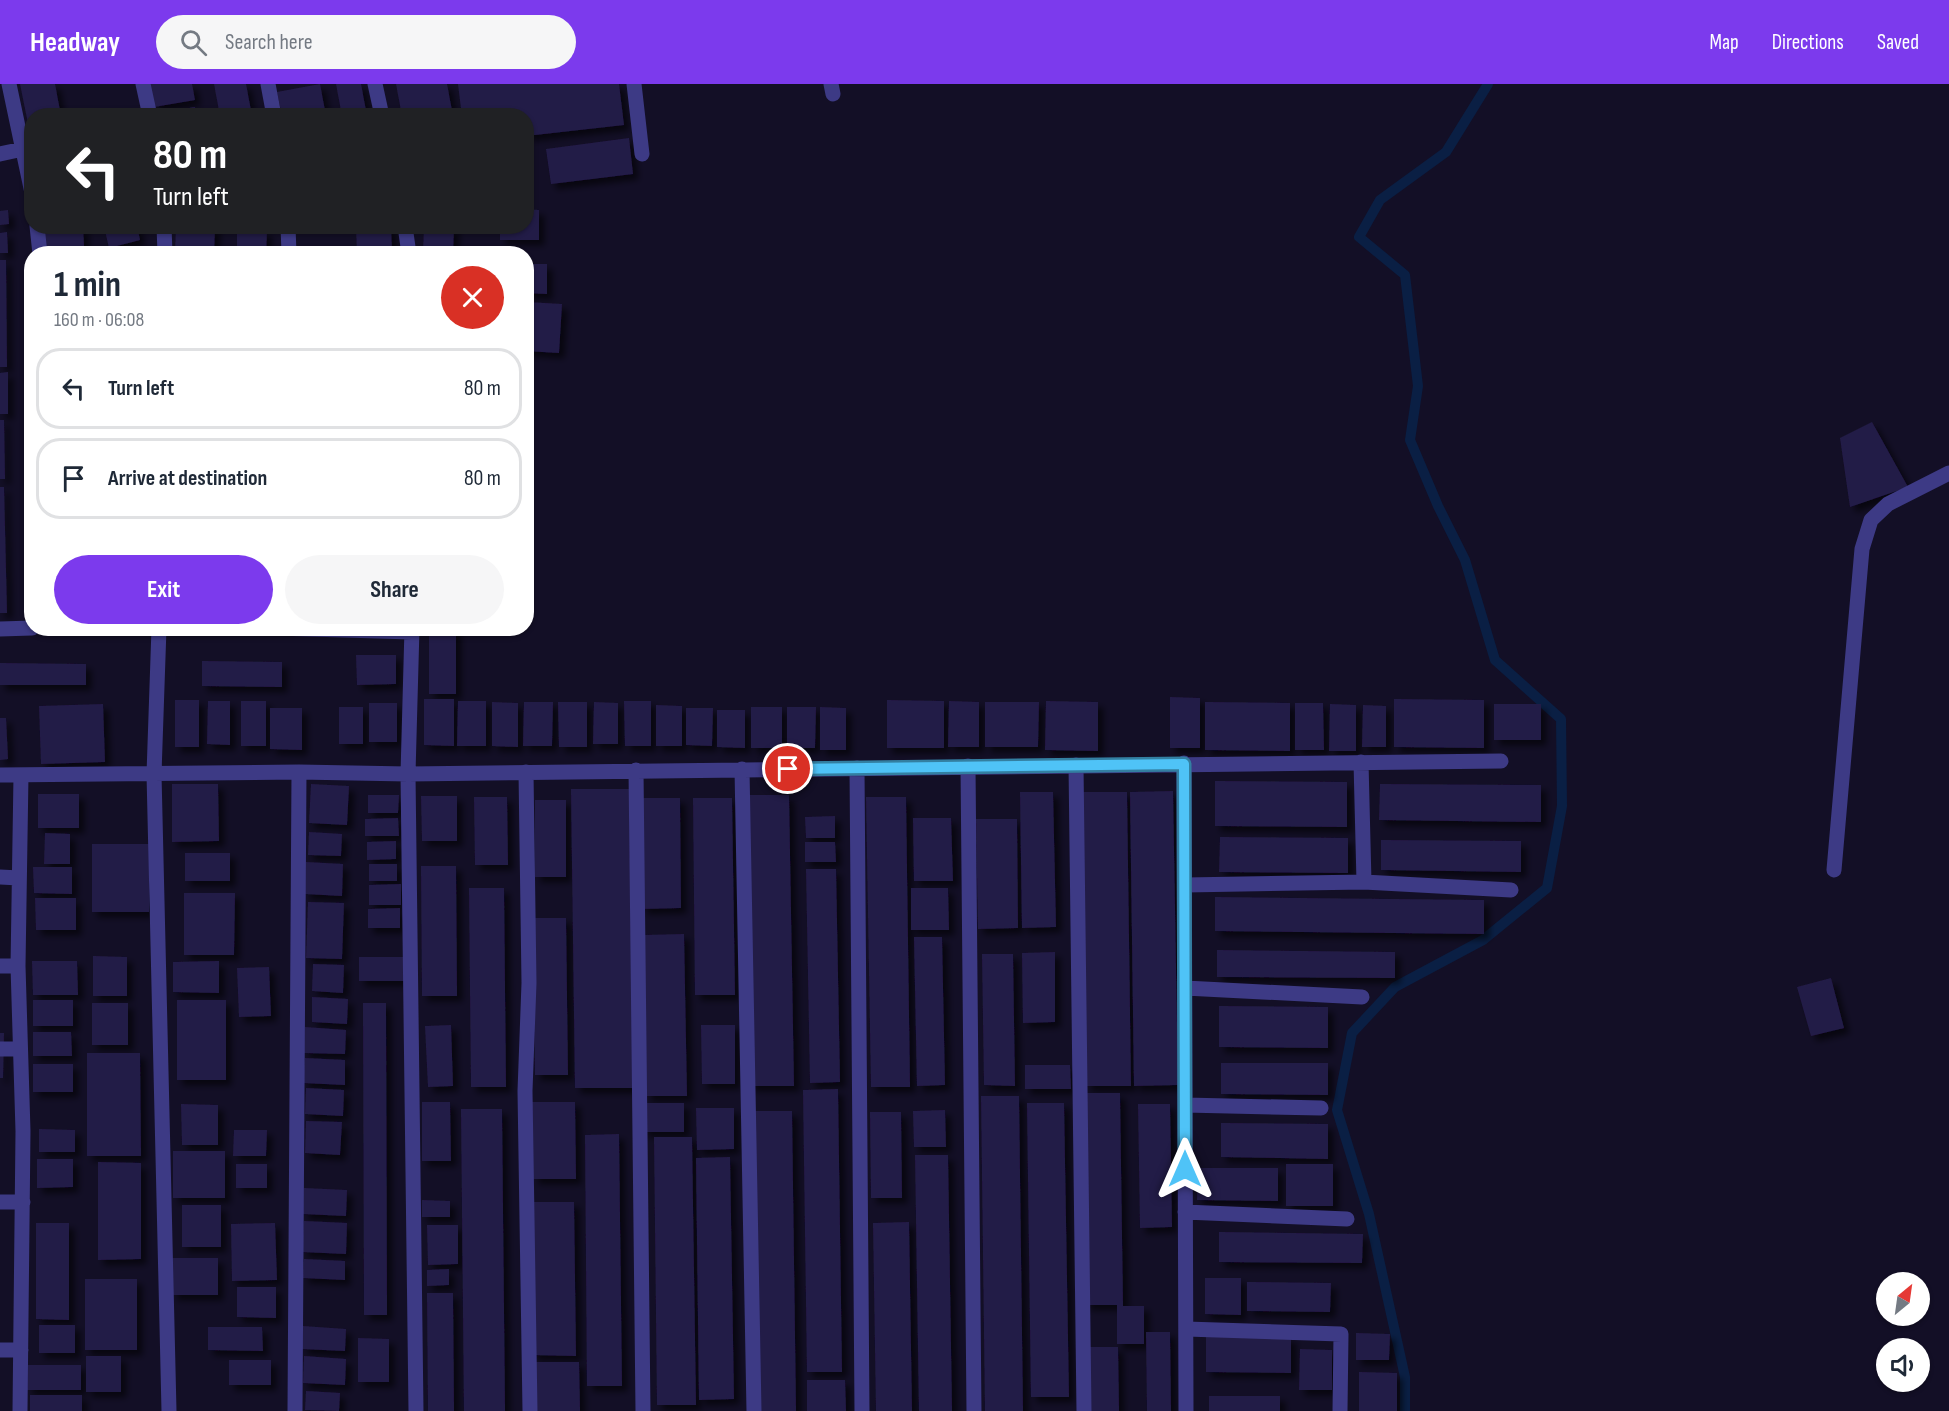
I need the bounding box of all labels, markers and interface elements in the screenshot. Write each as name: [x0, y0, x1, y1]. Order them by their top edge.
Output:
search box: [156, 15, 576, 69]
text: Headway: [30, 26, 120, 59]
icon: search: [177, 26, 210, 59]
text: Search here: [225, 29, 312, 56]
text: Map: [1709, 30, 1739, 55]
text: Directions: [1772, 30, 1844, 55]
text: Saved: [1877, 30, 1919, 55]
text: 80 m: [153, 130, 227, 181]
icon: left: [54, 132, 132, 210]
text: Turn left: [153, 181, 229, 213]
text: 1 min: [54, 264, 121, 307]
button: close: [441, 266, 504, 329]
text: 160 m · 06:08: [54, 308, 144, 332]
icon: left: [57, 372, 90, 405]
text: Turn left: [108, 375, 174, 402]
text: 80 m: [464, 375, 501, 402]
icon: arrive: [57, 462, 90, 495]
text: Arrive at destination: [108, 465, 267, 492]
text: 80 m: [464, 465, 501, 492]
button: Exit: [54, 555, 273, 624]
button: Share: [285, 555, 504, 624]
pin: [762, 743, 813, 794]
icon: arrive: [771, 752, 804, 785]
position arrow: [1153, 1137, 1217, 1201]
north arrow: [1876, 1272, 1930, 1326]
map controls: [1876, 1272, 1930, 1392]
button: sound: [1876, 1338, 1930, 1392]

